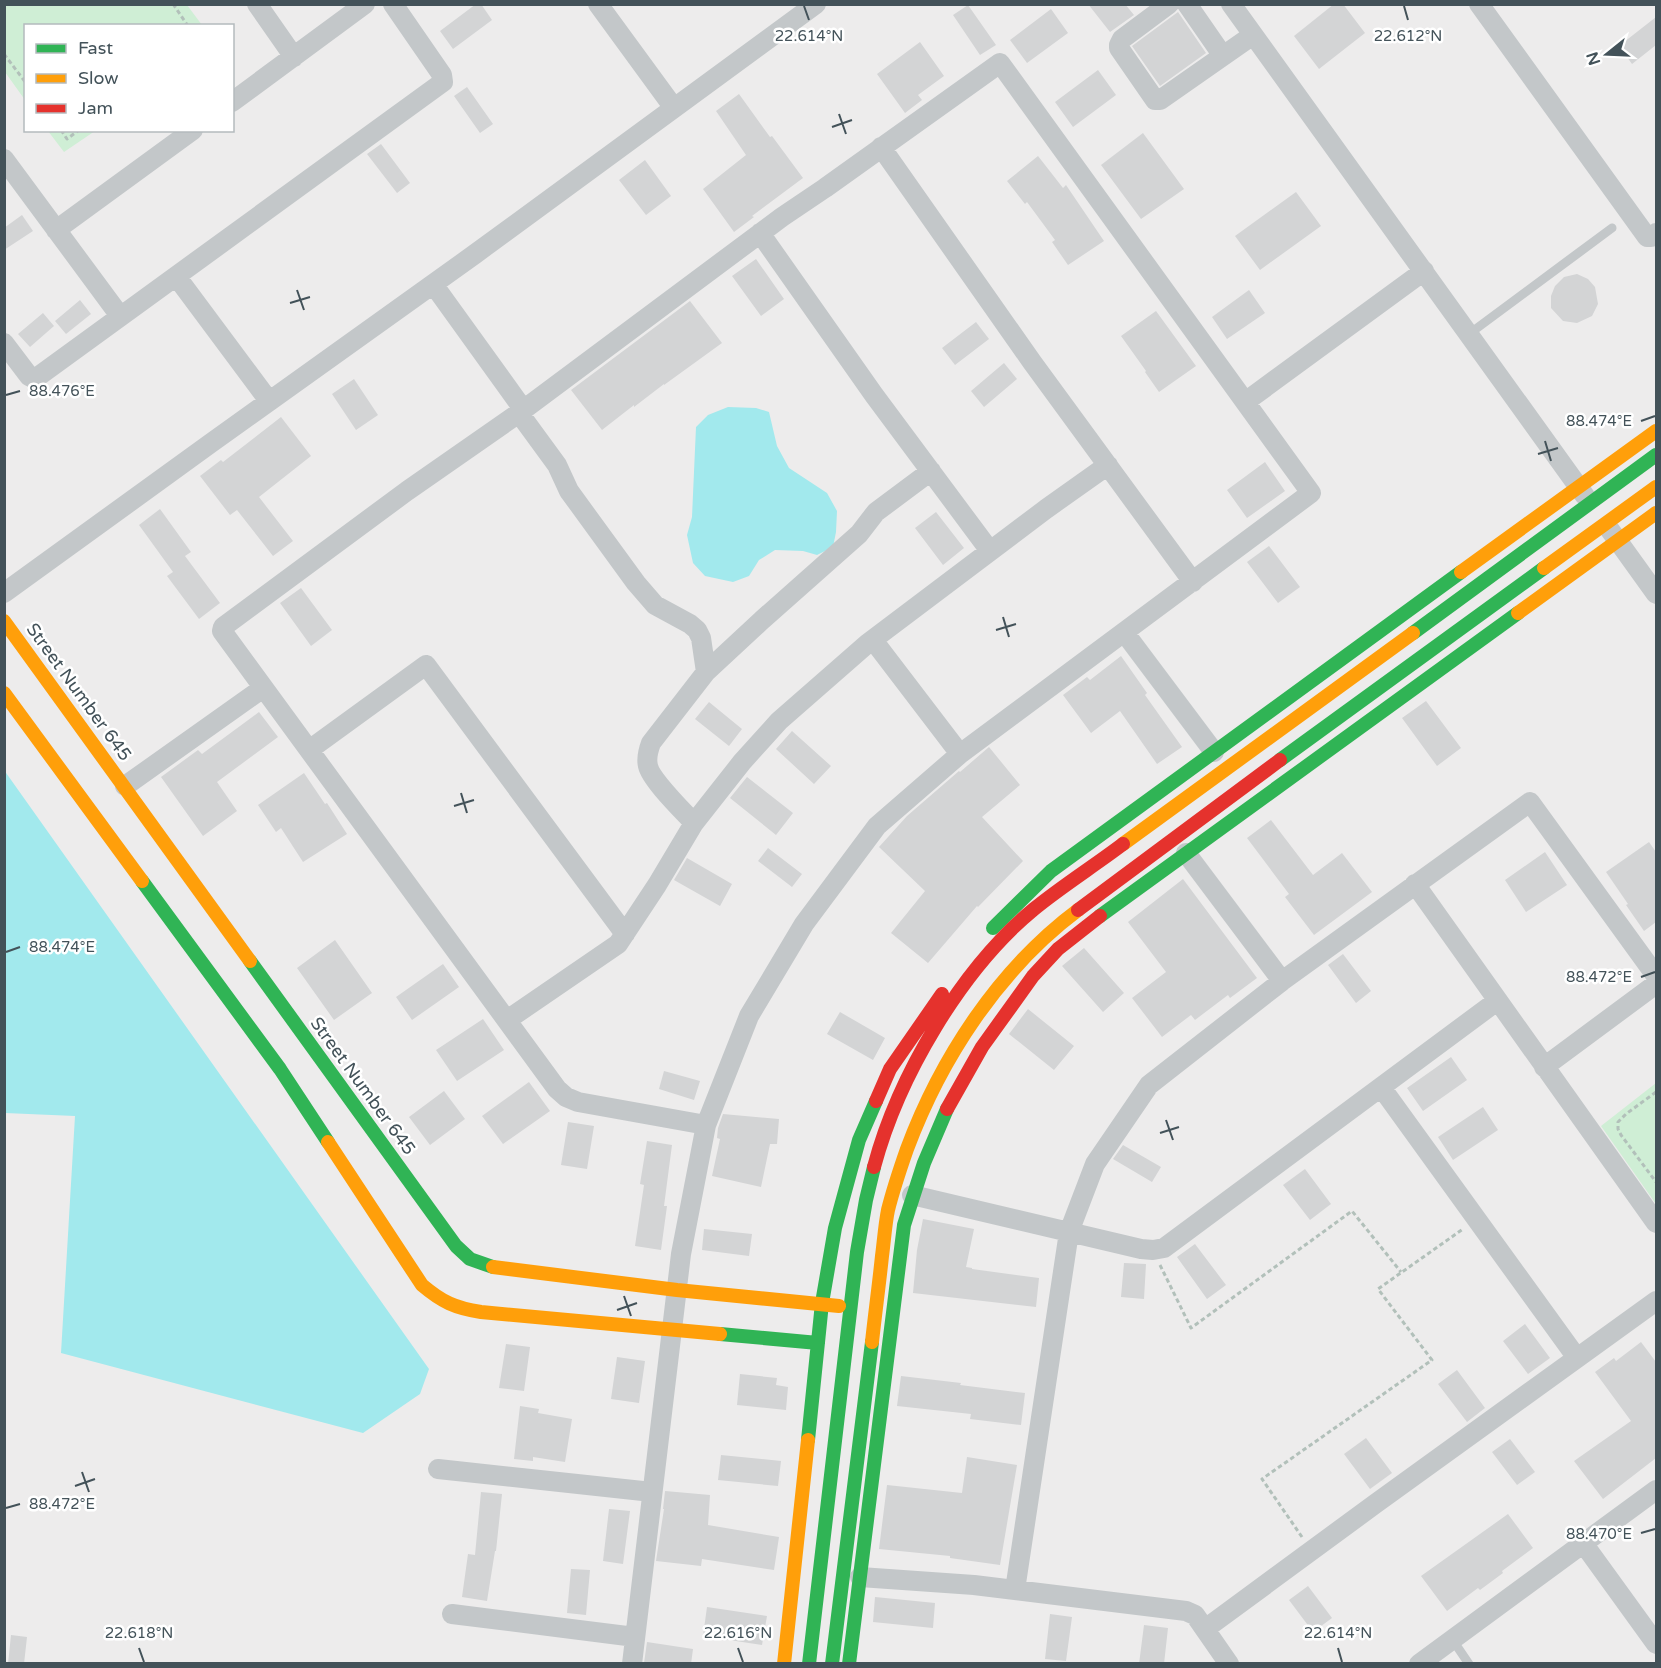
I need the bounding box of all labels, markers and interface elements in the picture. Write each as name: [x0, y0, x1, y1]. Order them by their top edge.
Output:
legend: [24, 24, 234, 132]
north arrow: [1577, 24, 1637, 84]
text: 22.614°N: [775, 27, 843, 45]
text: 22.612°N: [1374, 27, 1442, 45]
text: Fast: [78, 37, 113, 59]
text: N: [1582, 49, 1605, 68]
text: Slow: [78, 67, 119, 89]
text: Jam: [78, 97, 113, 119]
text: 88.476°E: [29, 382, 95, 400]
text: 88.474°E: [1566, 412, 1632, 430]
street label: Street Number 645: [22, 619, 136, 765]
text: 88.474°E: [29, 938, 95, 956]
text: 88.472°E: [1566, 968, 1632, 986]
street label: Street Number 645: [306, 1013, 420, 1159]
text: 88.472°E: [29, 1495, 95, 1513]
text: 88.470°E: [1566, 1525, 1632, 1543]
text: 22.618°N: [105, 1624, 173, 1642]
text: 22.616°N: [704, 1624, 772, 1642]
text: 22.614°N: [1304, 1624, 1372, 1642]

